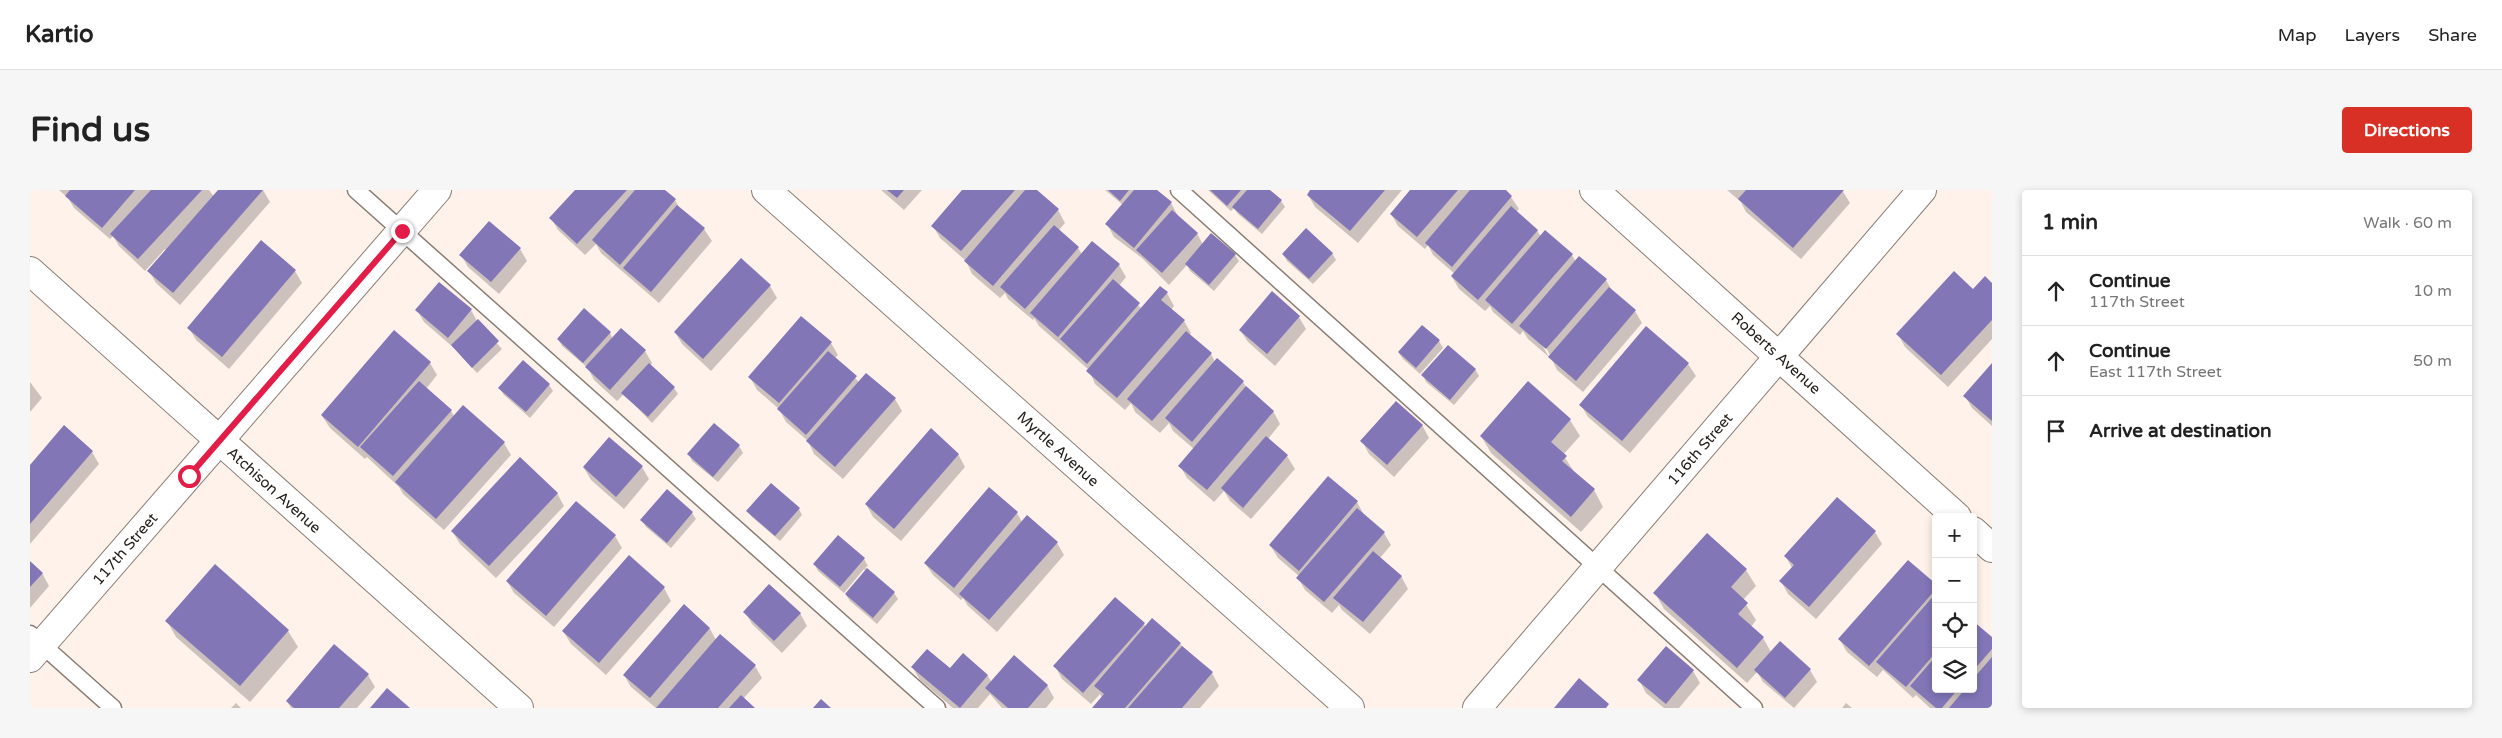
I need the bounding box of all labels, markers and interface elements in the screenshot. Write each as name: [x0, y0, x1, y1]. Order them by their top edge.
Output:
text: Kartio: [25, 20, 94, 49]
text: Map: [2278, 24, 2317, 46]
text: Layers: [2345, 24, 2400, 46]
text: Share: [2428, 24, 2477, 46]
button: Directions: [2342, 107, 2472, 153]
text: Find us: [30, 109, 150, 151]
text: 1 min: [2042, 210, 2098, 235]
text: Walk · 60 m: [2363, 213, 2452, 233]
route end: [391, 220, 414, 243]
text: Continue: [2089, 270, 2171, 292]
icon: ahead: [2042, 277, 2070, 305]
text: 10 m: [2413, 281, 2452, 301]
text: 117th Street: [2089, 292, 2185, 312]
street label: Roberts Avenue: [1728, 308, 1824, 398]
text: Continue: [2089, 340, 2171, 362]
icon: ahead: [2042, 347, 2070, 375]
text: 50 m: [2413, 351, 2452, 371]
text: East 117th Street: [2089, 362, 2222, 382]
street label: Myrtle Avenue: [1013, 408, 1103, 490]
street label: 116th Street: [1664, 409, 1736, 489]
icon: arrive: [2042, 417, 2070, 445]
text: Arrive at destination: [2089, 420, 2272, 442]
street label: Atchison Avenue: [223, 443, 325, 537]
route start: [178, 465, 201, 488]
street label: 117th Street: [89, 509, 161, 589]
map controls: [1932, 513, 1977, 693]
button: +: [1932, 513, 1977, 558]
button: −: [1932, 558, 1977, 603]
button: locate: [1932, 603, 1977, 648]
button: layers: [1932, 648, 1977, 693]

